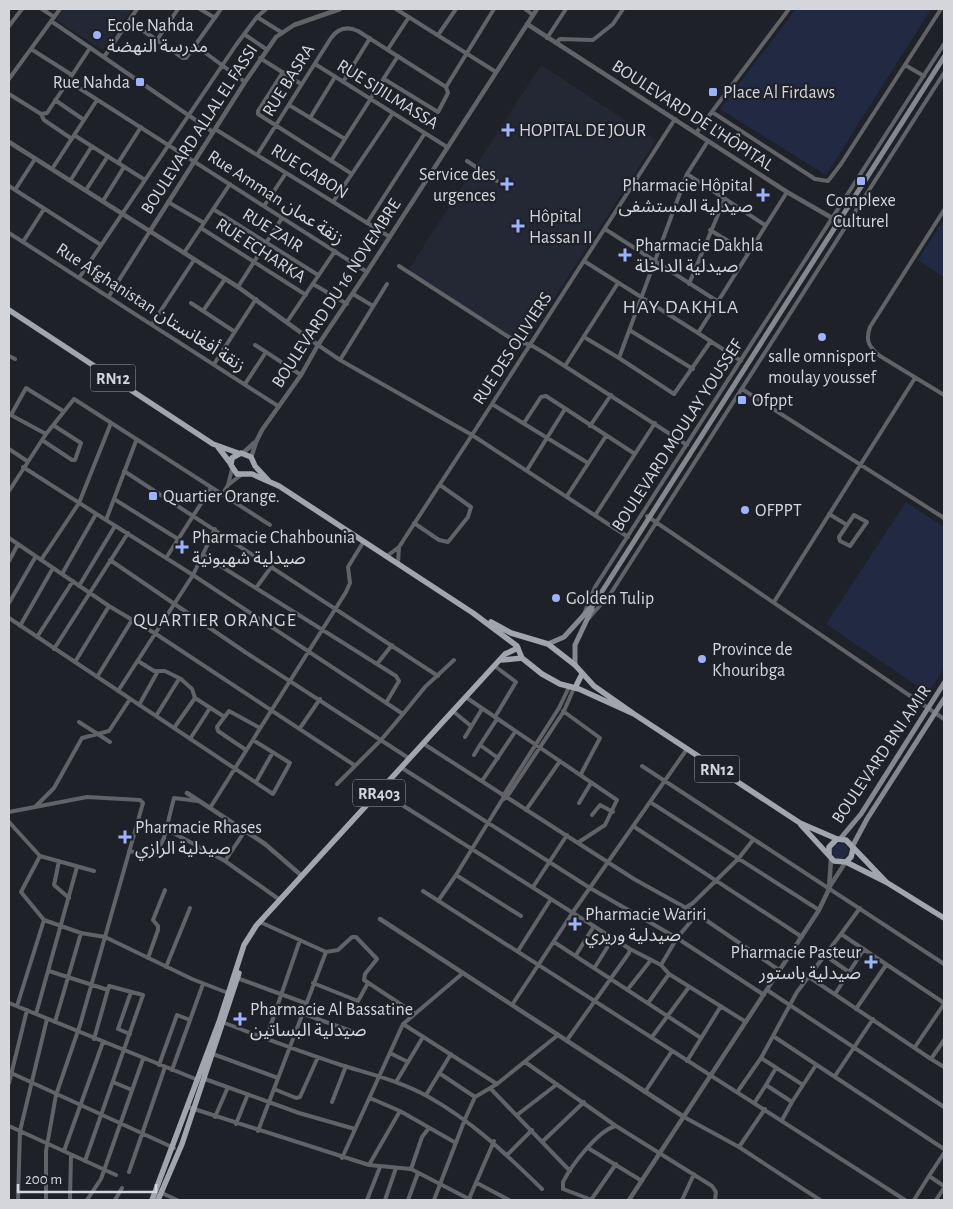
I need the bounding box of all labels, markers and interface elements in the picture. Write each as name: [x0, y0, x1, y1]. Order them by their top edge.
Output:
place label: Ecole Nahda مدرسة النهضة: [107, 17, 208, 57]
marker: Ecole Nahda مدرسة النهضة: [91, 29, 103, 41]
street label: RUE BASRA: [260, 41, 318, 120]
street label: BOULEVARD ALLAL EL FASSI: [138, 42, 261, 218]
street label: BOULEVARD DE L'HÔPITAL: [609, 54, 778, 175]
street label: RUE SIJILMASSA: [334, 57, 442, 133]
place label: Rue Nahda: [53, 74, 130, 92]
marker: Rue Nahda: [134, 76, 146, 88]
place label: Place Al Firdaws: [723, 84, 835, 102]
marker: Place Al Firdaws: [707, 86, 719, 98]
place label: HOPITAL DE JOUR: [519, 122, 646, 140]
marker: HOPITAL DE JOUR: [501, 123, 515, 137]
street label: RUE GABON: [268, 141, 351, 203]
street label: Rue Amman زنقة عمان: [204, 147, 347, 249]
place label: Service des urgences: [419, 166, 496, 205]
marker: Complexe Culturel: [855, 175, 867, 187]
marker: Service des urgences: [500, 177, 514, 191]
place label: Pharmacie Hôpital صيدلية المستشفى: [619, 177, 753, 217]
marker: Pharmacie Hôpital صيدلية المستشفى: [757, 189, 769, 201]
place label: Complexe Culturel: [826, 192, 896, 231]
street label: BOULEVARD DU 16 NOVEMBRE: [269, 196, 405, 391]
street label: RUE ZAIR: [239, 205, 306, 256]
place label: Hôpital Hassan II: [529, 208, 593, 247]
street label: RUE ECHARKA: [212, 215, 309, 287]
marker: Hôpital Hassan II: [511, 219, 525, 233]
street label: Rue Afghanistan زنقة أفغانستان: [52, 237, 250, 376]
place label: Pharmacie Dakhla صيدلية الداخلة: [635, 237, 763, 276]
marker: Pharmacie Dakhla صيدلية الداخلة: [619, 249, 631, 261]
street label: RUE DES OLIVIERS: [470, 289, 556, 408]
district label: HAY DAKHLA: [623, 297, 739, 317]
marker: salle omnisport moulay youssef: [816, 331, 828, 343]
street label: BOULEVARD MOULAY YOUSSEF: [609, 336, 747, 535]
place label: salle omnisport moulay youssef: [768, 348, 878, 387]
road number: RN12: [90, 364, 136, 392]
place label: Ofppt: [752, 392, 793, 410]
marker: Ofppt: [736, 394, 748, 406]
place label: Quartier Orange.: [163, 488, 280, 506]
marker: Quartier Orange.: [147, 490, 159, 502]
place label: OFPPT: [755, 502, 802, 520]
marker: OFPPT: [739, 504, 751, 516]
place label: Pharmacie Chahbounia صيدلية شهبونية: [192, 529, 355, 569]
marker: Pharmacie Chahbounia صيدلية شهبونية: [176, 541, 188, 553]
place label: Golden Tulip: [566, 590, 654, 608]
marker: Golden Tulip: [550, 592, 562, 604]
district label: QUARTIER ORANGE: [133, 611, 297, 630]
place label: Province de Khouribga: [712, 641, 793, 680]
marker: Province de Khouribga: [696, 653, 708, 665]
street label: BOULEVARD BNI AMIR: [829, 682, 935, 827]
road number: RN12: [694, 756, 740, 782]
road number: RR403: [353, 780, 405, 806]
place label: Pharmacie Rhases صيدلية الرازي: [135, 819, 262, 861]
marker: Pharmacie Rhases صيدلية الرازي: [119, 831, 131, 843]
place label: Pharmacie Wariri صيدلية وريري: [585, 906, 707, 948]
marker: Pharmacie Wariri صيدلية وريري: [569, 918, 581, 930]
place label: Pharmacie Pasteur صيدلية باستور: [731, 944, 861, 984]
marker: Pharmacie Pasteur صيدلية باستور: [865, 956, 877, 968]
place label: Pharmacie Al Bassatine صيدلية البساتين: [250, 1001, 413, 1041]
marker: Pharmacie Al Bassatine صيدلية البساتين: [234, 1013, 246, 1025]
scale bar: [18, 1162, 155, 1194]
text: 200 m: [25, 1172, 62, 1187]

